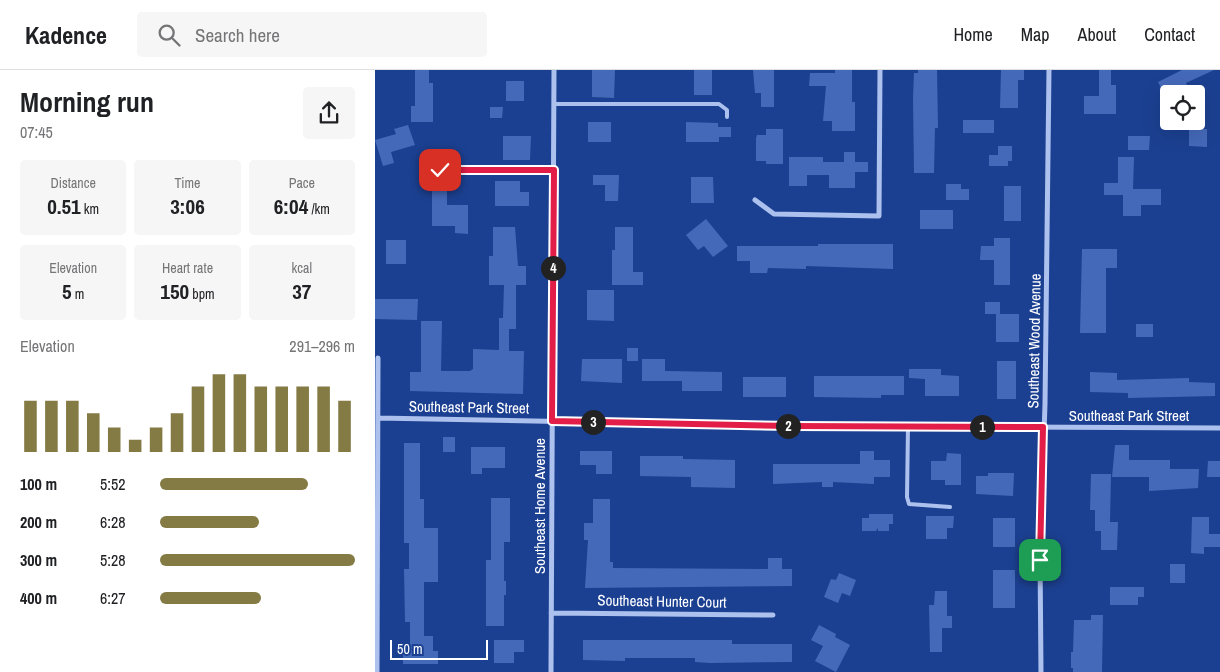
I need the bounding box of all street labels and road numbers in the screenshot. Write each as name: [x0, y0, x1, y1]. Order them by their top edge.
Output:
street label: Southeast Wood Avenue: [1022, 273, 1046, 409]
street label: Southeast Park Street: [409, 395, 530, 419]
street label: Southeast Park Street: [1069, 405, 1190, 426]
street label: Southeast Home Avenue: [529, 438, 550, 574]
street label: Southeast Hunter Court: [597, 589, 727, 613]

